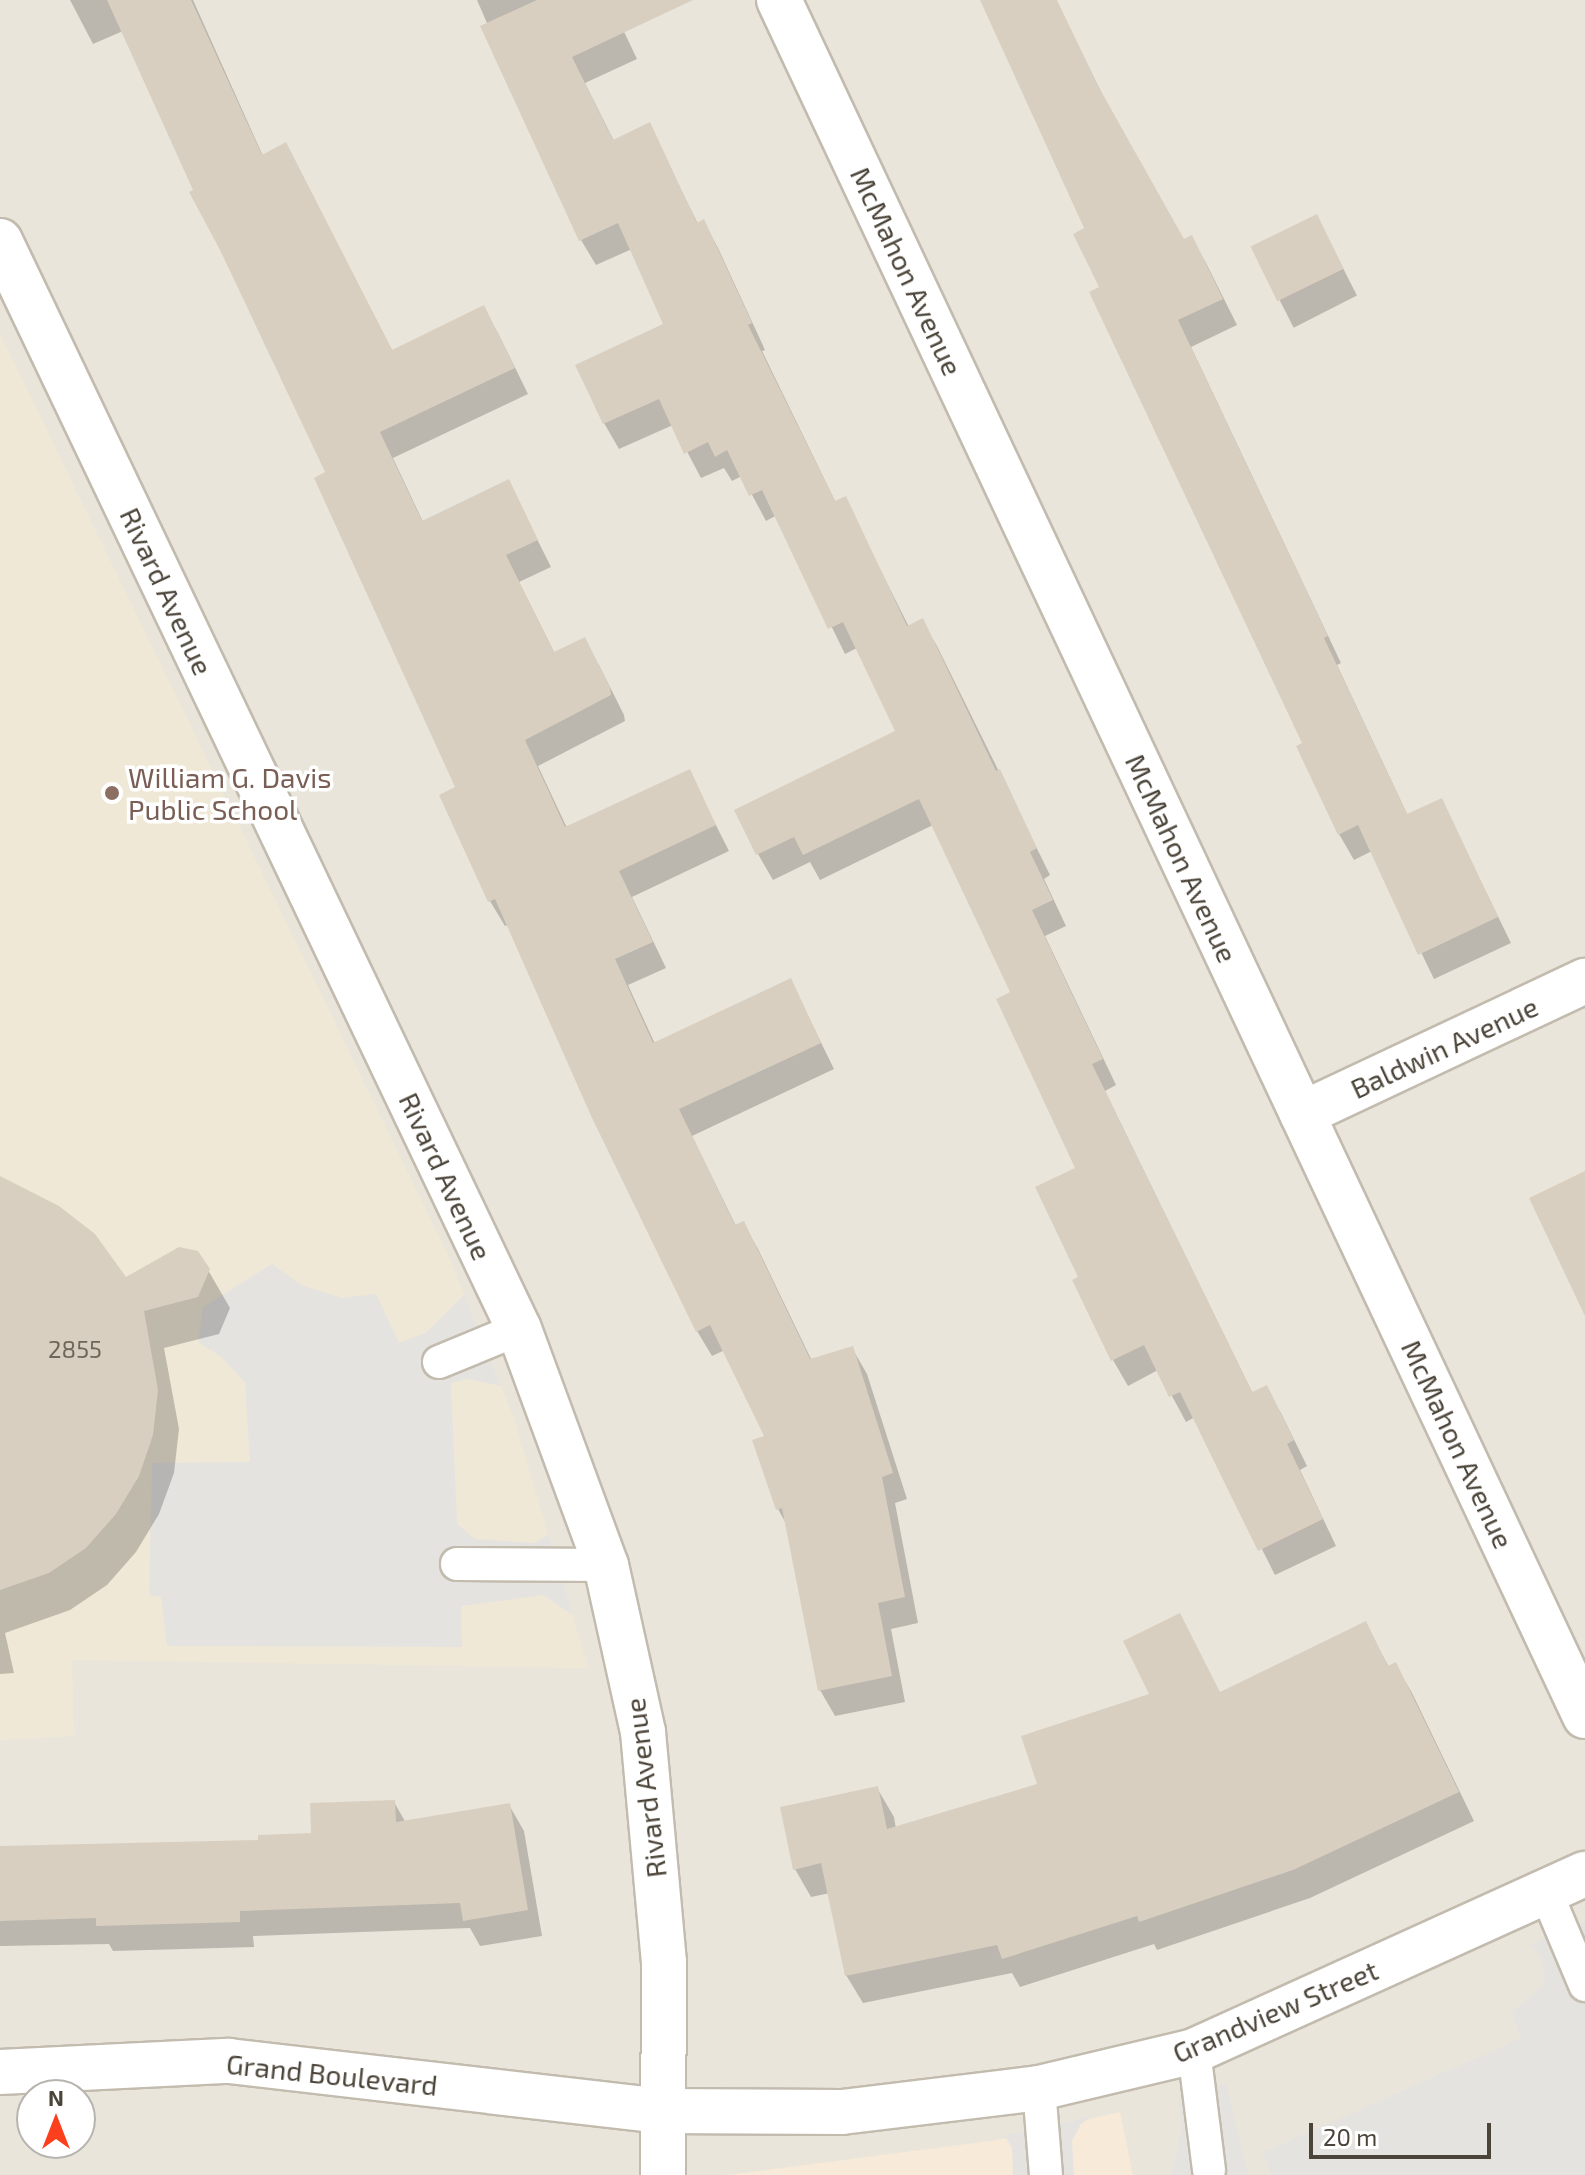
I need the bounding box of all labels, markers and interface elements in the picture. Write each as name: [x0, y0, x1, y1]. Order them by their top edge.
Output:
street label: McMahon Avenue: [844, 161, 970, 381]
street label: Rivard Avenue: [113, 502, 221, 680]
street label: McMahon Avenue: [1119, 748, 1245, 968]
place label: William G. Davis Public School: [128, 760, 331, 826]
marker: William G. Davis Public School: [103, 784, 121, 802]
street label: Baldwin Avenue: [1345, 989, 1543, 1105]
street label: Rivard Avenue: [392, 1087, 500, 1265]
street label: McMahon Avenue: [1395, 1334, 1521, 1554]
house number: 2855: [48, 1335, 102, 1363]
street label: Rivard Avenue: [617, 1696, 673, 1880]
street label: Grandview Street: [1167, 1952, 1383, 2070]
street label: Grand Boulevard: [225, 2046, 439, 2102]
north arrow: [16, 2079, 96, 2159]
text: N: [48, 2084, 64, 2110]
scale bar: [1313, 2107, 1495, 2157]
text: 20 m: [1323, 2122, 1377, 2151]

